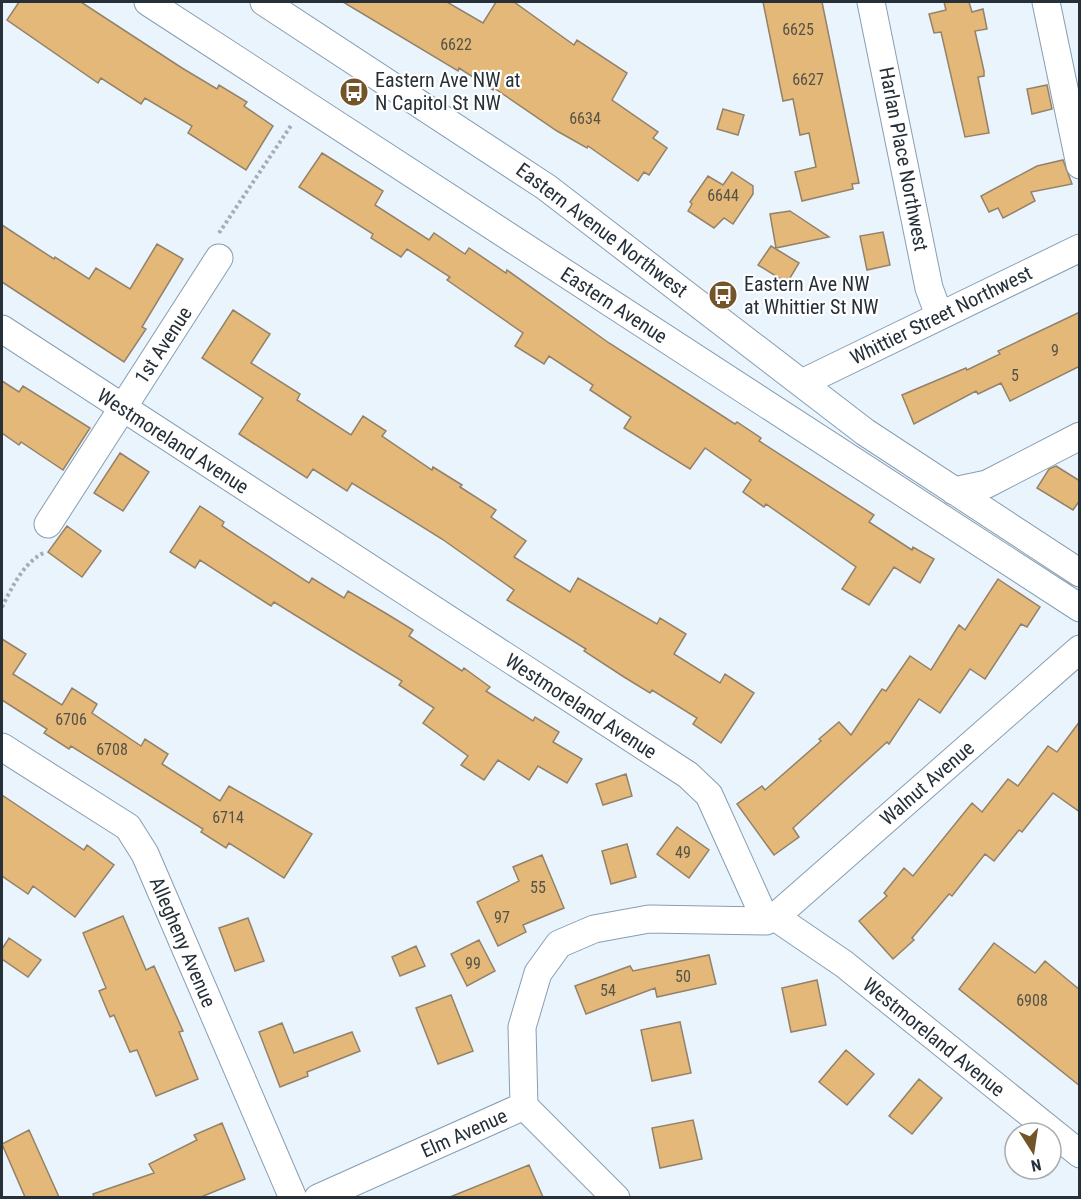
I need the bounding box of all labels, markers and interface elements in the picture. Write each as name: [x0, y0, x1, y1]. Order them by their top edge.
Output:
house number: 6625: [782, 20, 814, 39]
house number: 6622: [440, 35, 472, 54]
street label: Harlan Place Northwest: [874, 65, 934, 253]
place label: Eastern Ave NW at N Capitol St NW: [375, 68, 521, 115]
house number: 6627: [792, 70, 824, 89]
bus stop icon: Eastern Ave NW at N Capitol St NW: [338, 76, 370, 108]
house number: 6634: [569, 109, 601, 128]
street label: Eastern Avenue Northwest: [512, 158, 693, 302]
house number: 6644: [707, 186, 739, 205]
street label: Whittier Street Northwest: [846, 260, 1036, 369]
street label: Eastern Avenue: [556, 262, 672, 348]
place label: Eastern Ave NW at Whittier St NW: [744, 272, 879, 319]
bus stop icon: Eastern Ave NW at Whittier St NW: [707, 279, 739, 311]
street label: 1st Avenue: [129, 302, 197, 388]
house number: 9: [1051, 341, 1059, 360]
house number: 5: [1011, 366, 1019, 385]
street label: Westmoreland Avenue: [93, 383, 253, 499]
street label: Westmoreland Avenue: [501, 648, 661, 764]
house number: 6706: [55, 710, 87, 729]
street label: Walnut Avenue: [875, 736, 979, 830]
house number: 6708: [96, 740, 128, 759]
house number: 6714: [212, 808, 244, 827]
house number: 49: [675, 843, 691, 862]
street label: Allegheny Avenue: [145, 873, 221, 1011]
house number: 55: [530, 878, 546, 897]
house number: 97: [494, 908, 510, 927]
house number: 99: [465, 954, 481, 973]
house number: 50: [675, 967, 691, 986]
street label: Westmoreland Avenue: [858, 972, 1010, 1102]
house number: 54: [600, 981, 616, 1000]
house number: 6908: [1016, 991, 1048, 1010]
street label: Elm Avenue: [417, 1103, 511, 1163]
north arrow: [1003, 1121, 1063, 1181]
text: N: [1029, 1155, 1043, 1175]

